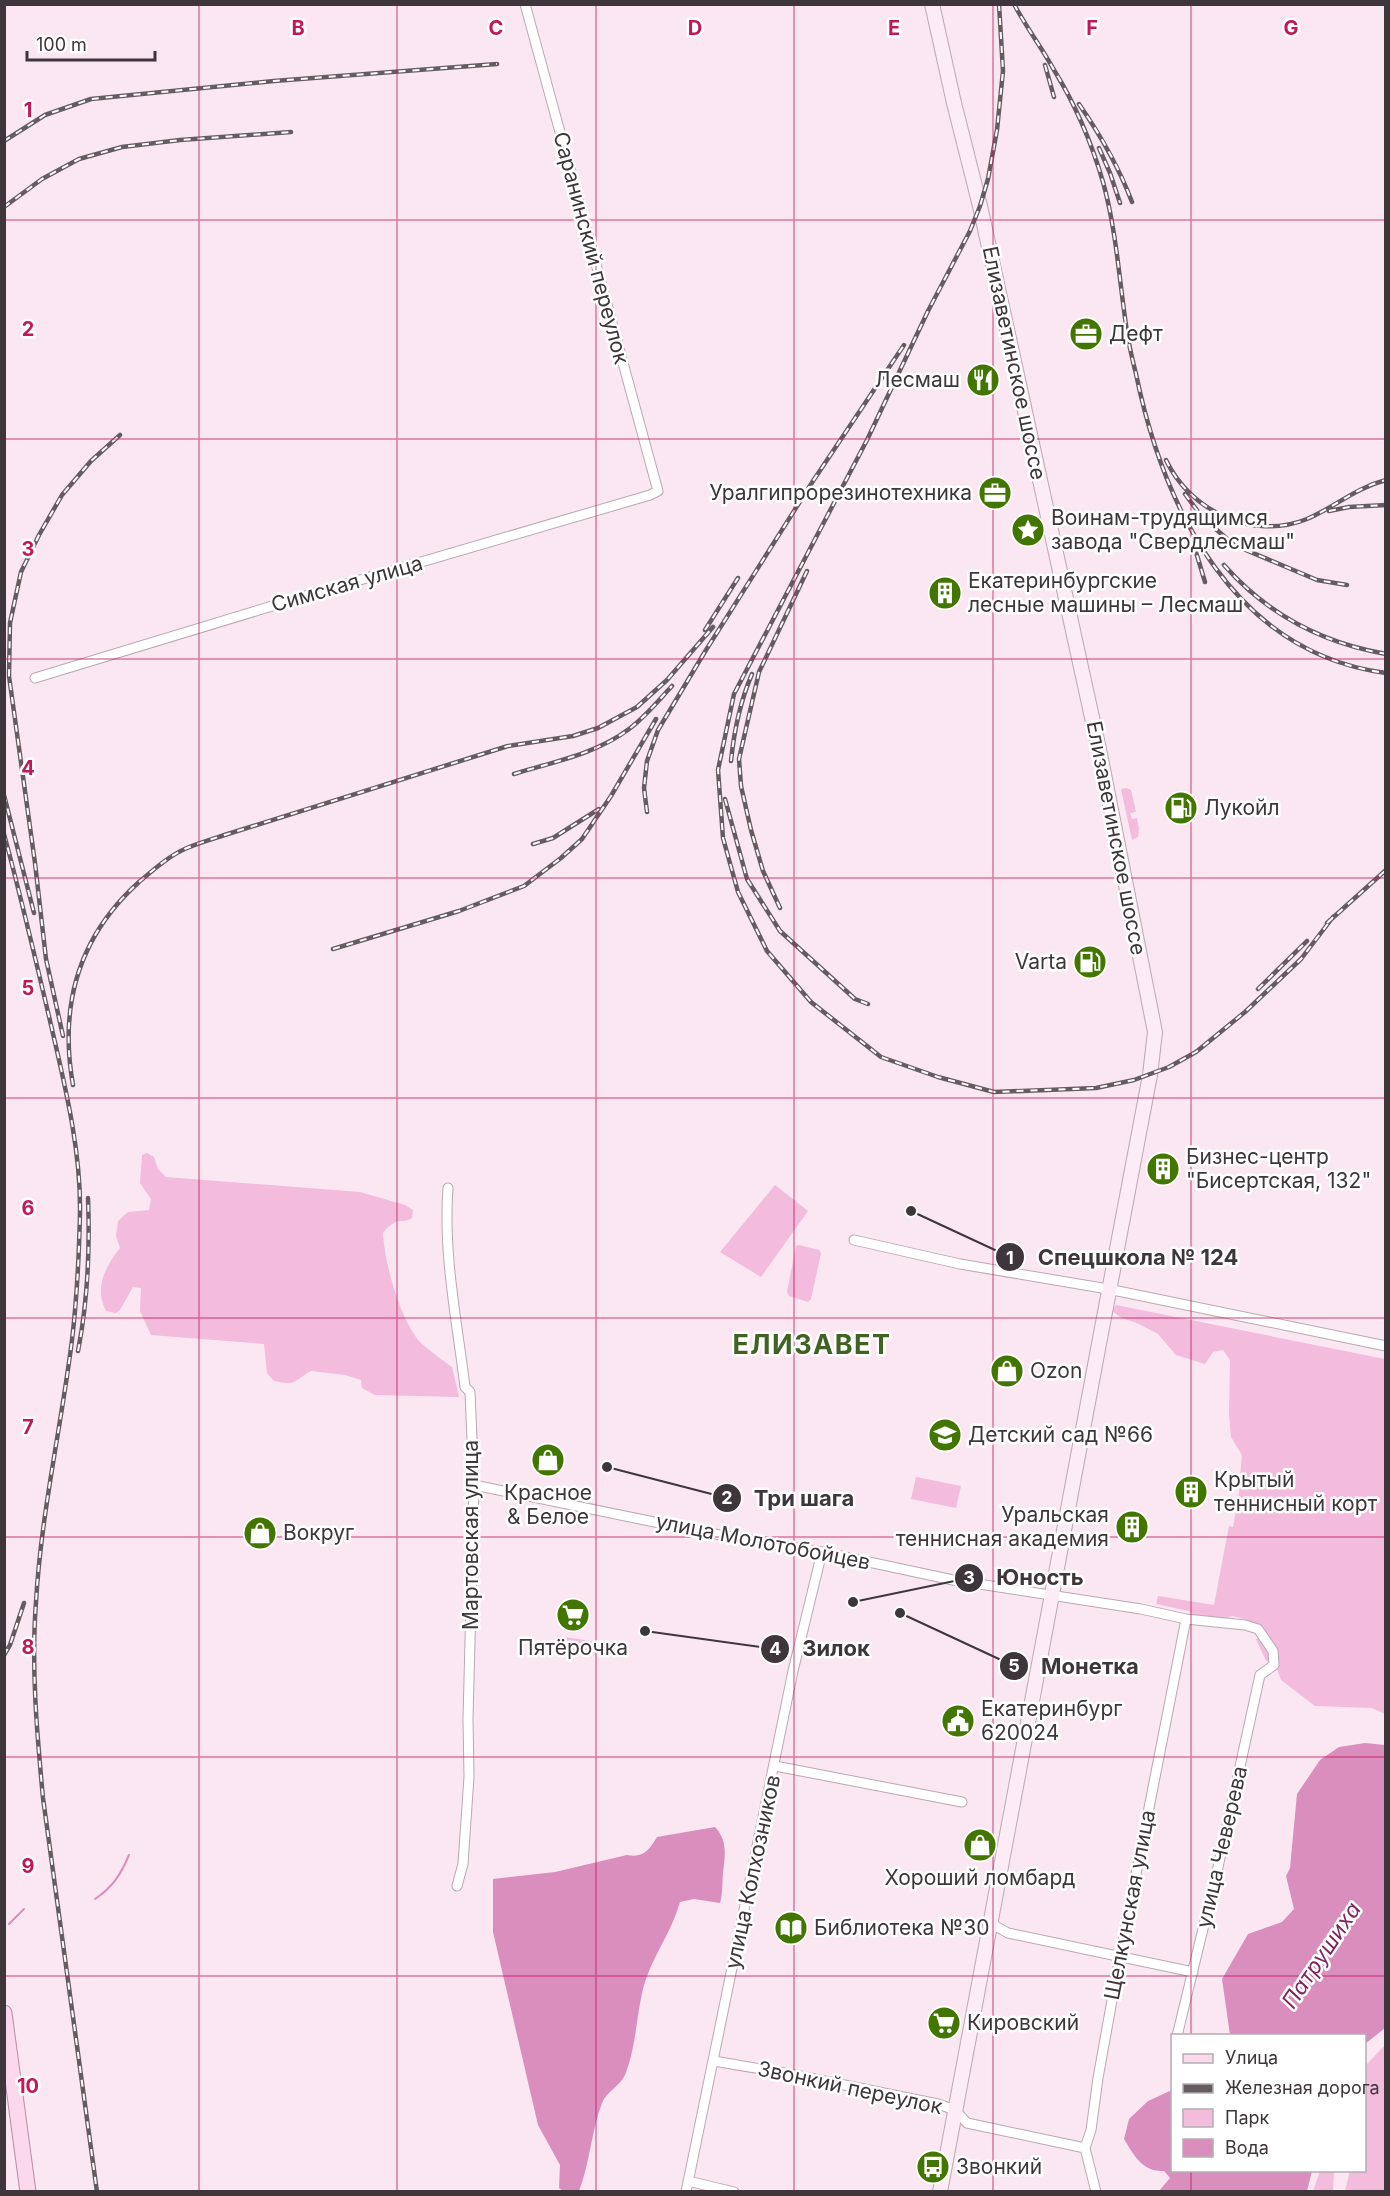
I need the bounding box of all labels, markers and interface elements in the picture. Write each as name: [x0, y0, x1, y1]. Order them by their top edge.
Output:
text: B: [291, 16, 305, 40]
text: C: [489, 16, 503, 40]
text: D: [688, 16, 702, 40]
text: E: [888, 16, 900, 40]
text: F: [1086, 16, 1098, 40]
text: G: [1283, 16, 1299, 40]
scale bar: [27, 24, 154, 62]
text: 100 m: [36, 34, 87, 55]
text: 1: [24, 98, 32, 122]
street label: Саранинский переулок: [548, 129, 635, 367]
street label: Елизаветинское шоссе: [978, 244, 1051, 482]
office icon: Дефт: [1068, 316, 1104, 352]
text: 2: [22, 317, 34, 341]
place label: Дефт: [1109, 321, 1163, 346]
restaurant icon: Лесмаш: [965, 362, 1001, 398]
place label: Лесмаш: [875, 367, 960, 392]
office icon: Уралгипрорезинотехника: [977, 475, 1013, 511]
place label: Уралгипрорезинотехника: [709, 480, 972, 505]
place label: Воинам-трудящимся завода "Свердлесмаш": [1051, 505, 1295, 554]
place icon: Воинам-трудящимся завода "Свердлесмаш": [1010, 512, 1046, 548]
text: 3: [22, 537, 34, 561]
street label: Симская улица: [268, 550, 425, 617]
place label: Екатеринбургские лесные машины – Лесмаш: [968, 568, 1243, 617]
building icon: Екатеринбургские лесные машины – Лесмаш: [927, 575, 963, 611]
street label: Елизаветинское шоссе: [1082, 719, 1151, 957]
text: 4: [21, 756, 35, 780]
fuel station icon: Лукойл: [1163, 790, 1199, 826]
place label: Лукойл: [1204, 795, 1280, 820]
fuel station icon: Varta: [1072, 944, 1108, 980]
place label: Varta: [1015, 949, 1067, 974]
text: 5: [22, 976, 34, 1000]
place label: Бизнес-центр "Бисертская, 132": [1186, 1144, 1371, 1193]
building icon: Бизнес-центр "Бисертская, 132": [1145, 1151, 1181, 1187]
text: 6: [22, 1196, 35, 1220]
callout: Спецшкола № 124: [995, 1237, 1250, 1277]
text: Спецшкола № 124: [1038, 1244, 1238, 1270]
text: 1: [1006, 1247, 1014, 1268]
district label: ЕЛИЗАВЕТ: [732, 1328, 892, 1361]
shop icon: Ozon: [989, 1353, 1025, 1389]
place label: Ozon: [1030, 1358, 1082, 1383]
text: 7: [22, 1415, 34, 1439]
school or university icon: Детский сад №66: [927, 1417, 963, 1453]
place label: Детский сад №66: [968, 1422, 1153, 1447]
street label: Мартовская улица: [458, 1440, 483, 1630]
shop icon: Красное & Белое: [530, 1442, 566, 1478]
place label: Крытый теннисный корт: [1214, 1467, 1377, 1516]
building icon: Крытый теннисный корт: [1173, 1474, 1209, 1510]
callout: Три шага: [712, 1478, 866, 1518]
place label: Красное & Белое: [504, 1480, 592, 1529]
text: Три шага: [754, 1485, 854, 1511]
text: 2: [721, 1487, 733, 1508]
place label: Уральская теннисная академия: [896, 1502, 1109, 1551]
street label: улица Молотобойцев: [654, 1508, 872, 1575]
building icon: Уральская теннисная академия: [1114, 1509, 1150, 1545]
shop icon: Вокруг: [242, 1515, 278, 1551]
place label: Вокруг: [283, 1520, 354, 1545]
callout: Юность: [954, 1558, 1096, 1598]
text: Юность: [996, 1564, 1084, 1590]
text: 3: [963, 1567, 975, 1588]
supermarket icon: Пятёрочка: [555, 1597, 591, 1633]
callout: Зилок: [760, 1629, 881, 1669]
text: 8: [21, 1635, 35, 1659]
place label: Пятёрочка: [518, 1635, 628, 1660]
text: Зилок: [802, 1635, 870, 1661]
text: 4: [769, 1638, 781, 1659]
callout: Монетка: [999, 1646, 1151, 1686]
text: Монетка: [1041, 1653, 1139, 1679]
text: 5: [1008, 1655, 1020, 1676]
place label: Екатеринбург 620024: [981, 1696, 1122, 1745]
public building icon: Екатеринбург 620024: [940, 1703, 976, 1739]
street label: улица Чеверева: [1191, 1763, 1252, 1930]
street label: улица Колхозников: [720, 1773, 785, 1971]
street label: Щелкунская улица: [1099, 1808, 1160, 2002]
shop icon: Хороший ломбард: [962, 1827, 998, 1863]
text: 9: [22, 1854, 35, 1878]
place label: Хороший ломбард: [885, 1865, 1075, 1890]
water label: Патрушиха: [1276, 1897, 1366, 2013]
library icon: Библиотека №30: [773, 1910, 809, 1946]
place label: Библиотека №30: [814, 1915, 989, 1940]
supermarket icon: Кировский: [926, 2005, 962, 2041]
place label: Кировский: [967, 2010, 1079, 2035]
legend: [1171, 2034, 1366, 2172]
text: Улица: [1225, 2047, 1278, 2068]
street label: Звонкий переулок: [755, 2056, 945, 2119]
text: 10: [17, 2074, 39, 2098]
text: Железная дорога: [1225, 2077, 1380, 2098]
text: Парк: [1225, 2107, 1270, 2128]
text: Вода: [1225, 2137, 1269, 2158]
bus stop icon: Звонкий: [915, 2149, 951, 2185]
place label: Звонкий: [956, 2154, 1042, 2179]

